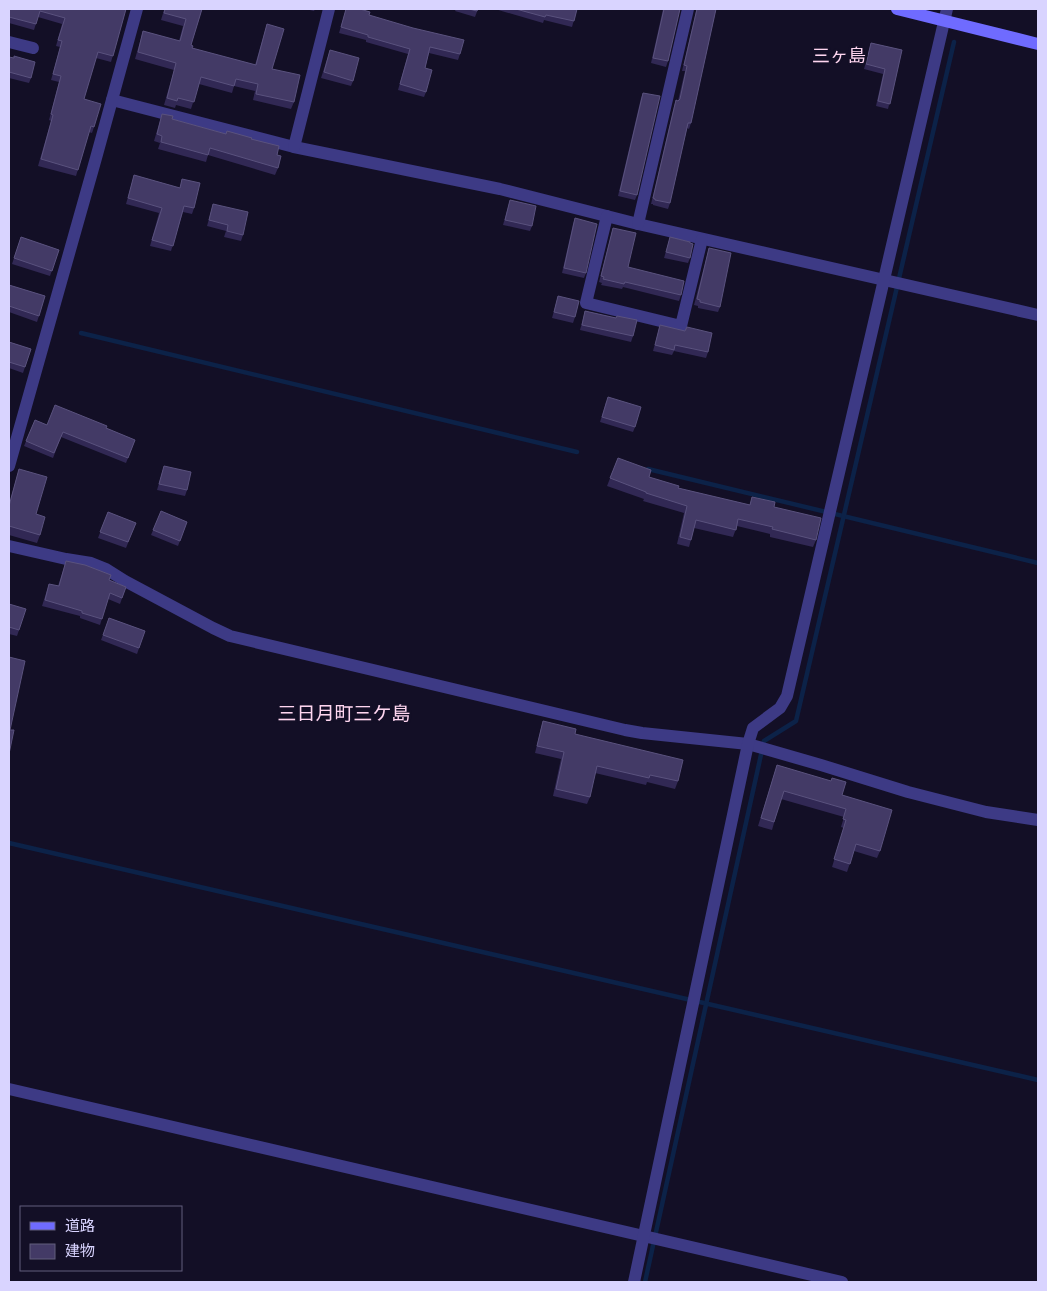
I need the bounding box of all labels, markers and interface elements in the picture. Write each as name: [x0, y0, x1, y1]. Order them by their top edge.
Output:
district label: 三ヶ島: [812, 45, 866, 67]
district label: 三日月町三ケ島: [277, 702, 411, 725]
legend: [20, 1206, 182, 1271]
text: 道路: [65, 1217, 95, 1235]
text: 建物: [65, 1242, 95, 1260]

